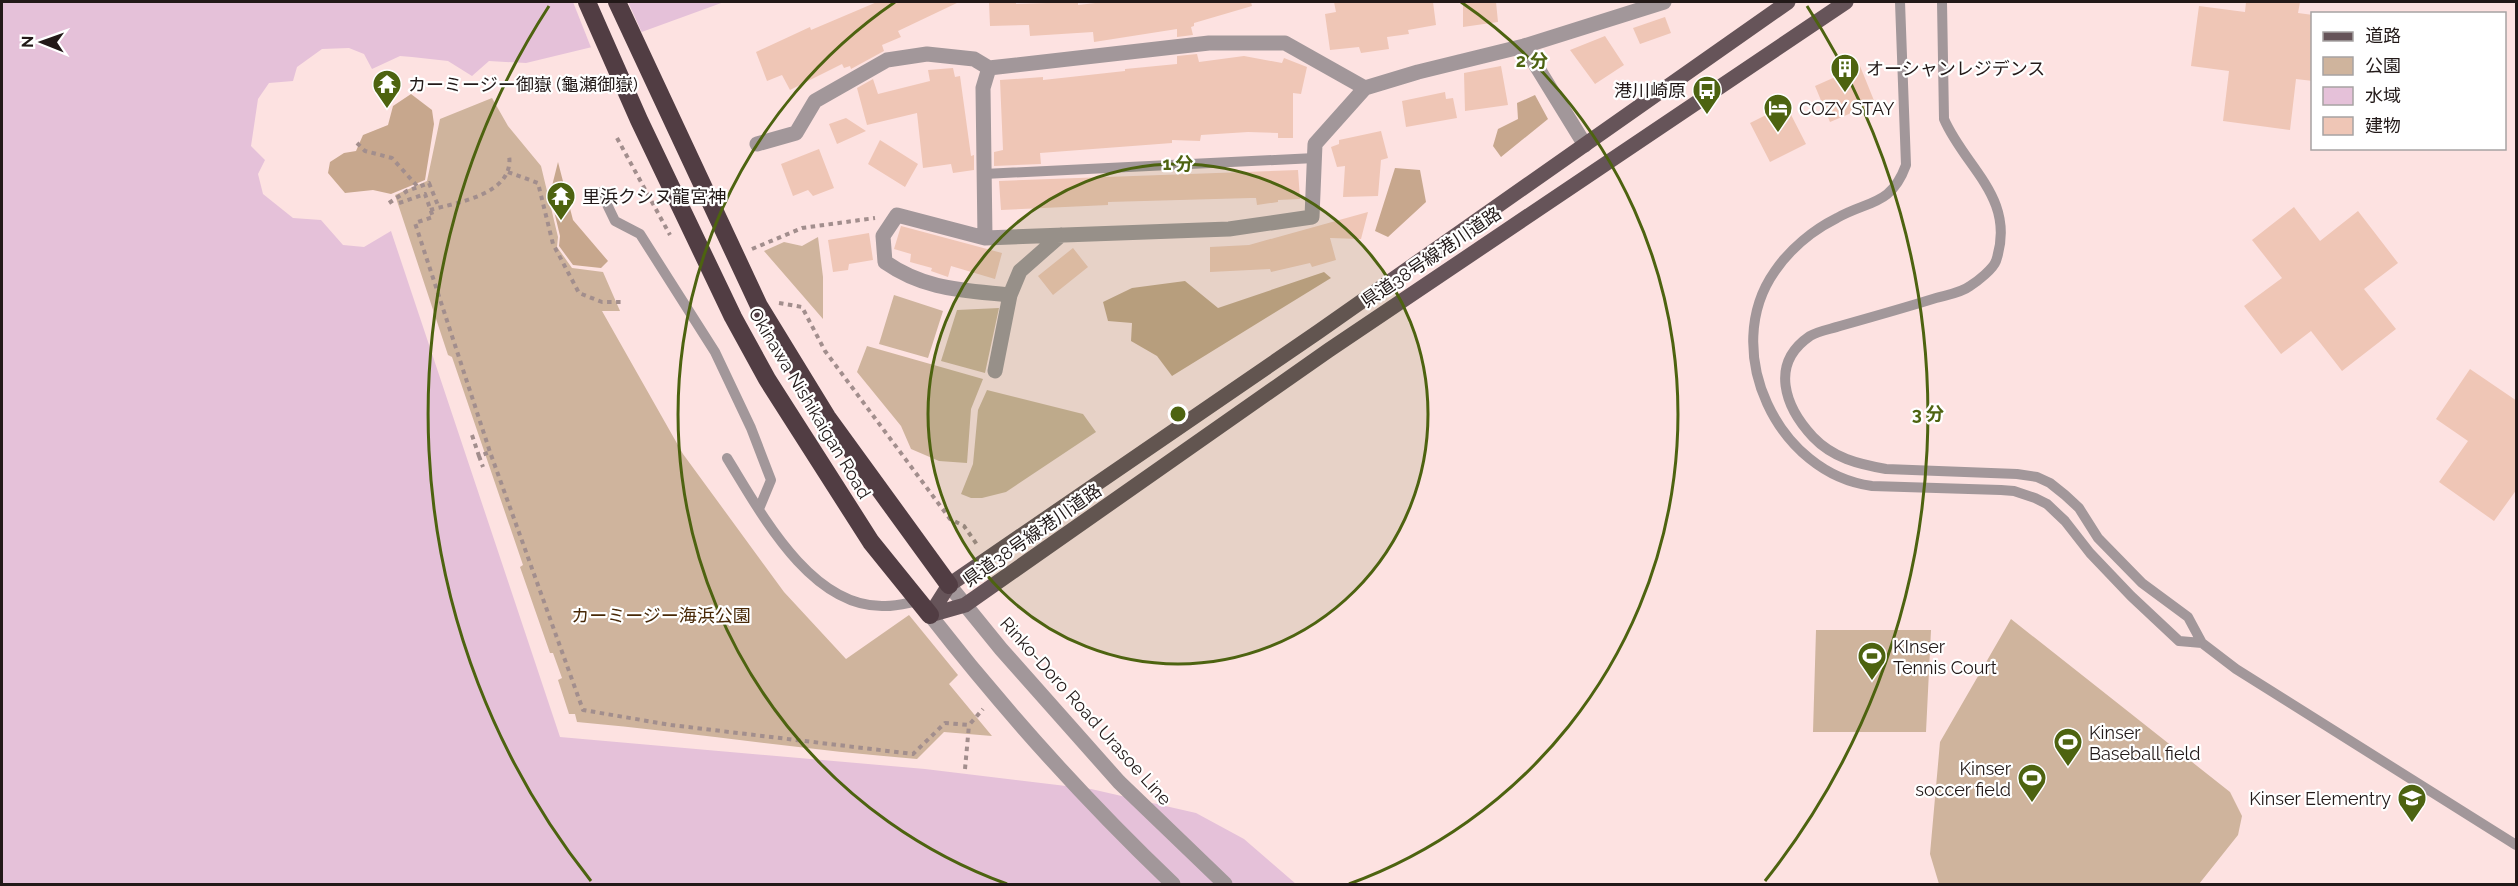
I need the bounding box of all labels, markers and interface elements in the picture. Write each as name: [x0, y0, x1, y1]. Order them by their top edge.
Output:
north arrow: [12, 12, 72, 72]
legend: [2311, 12, 2506, 150]
text: 道路: [2365, 25, 2401, 46]
text: N: [18, 35, 37, 48]
text: 2 分: [1516, 50, 1548, 71]
building icon: オーシャンレジデンス: [1829, 52, 1861, 94]
text: 公園: [2365, 55, 2401, 76]
place label: オーシャンレジデンス: [1866, 58, 2045, 79]
temple icon: カーミージー御嶽 (龜瀬御嶽): [371, 68, 403, 110]
place label: カーミージー御嶽 (龜瀬御嶽): [408, 74, 638, 95]
bus stop icon: 港川崎原: [1691, 74, 1723, 116]
place label: 港川崎原: [1614, 80, 1686, 101]
text: 水域: [2365, 85, 2401, 106]
hotel icon: COZY STAY: [1762, 92, 1794, 134]
place label: COZY STAY: [1799, 98, 1895, 119]
text: 建物: [2365, 115, 2401, 136]
text: 1 分: [1162, 153, 1194, 174]
temple icon: 里浜クシヌ龍宮神: [545, 180, 577, 222]
place label: 里浜クシヌ龍宮神: [582, 186, 726, 207]
street label: 県道38号線港川道路: [1357, 202, 1505, 312]
street label: Okinawa Nishikaigan Road: [745, 304, 875, 502]
text: 3 分: [1912, 403, 1944, 424]
centre of rings: [1168, 404, 1188, 424]
street label: 県道38号線港川道路: [959, 479, 1105, 591]
park label: カーミージー海浜公園: [571, 605, 751, 626]
street label: Rinko-Doro Road Urasoe Line: [996, 613, 1176, 810]
place label: KInser Tennis Court: [1893, 636, 1997, 678]
sports icon: KInser Tennis Court: [1856, 640, 1888, 682]
place label: Kinser Baseball field: [2089, 722, 2201, 764]
sports icon: Kinser Baseball field: [2052, 726, 2084, 768]
place label: Kinser soccer field: [1915, 758, 2012, 800]
sports icon: Kinser soccer field: [2016, 762, 2048, 804]
school or university icon: Kinser Elementry: [2396, 782, 2428, 824]
place label: Kinser Elementry: [2249, 788, 2391, 809]

